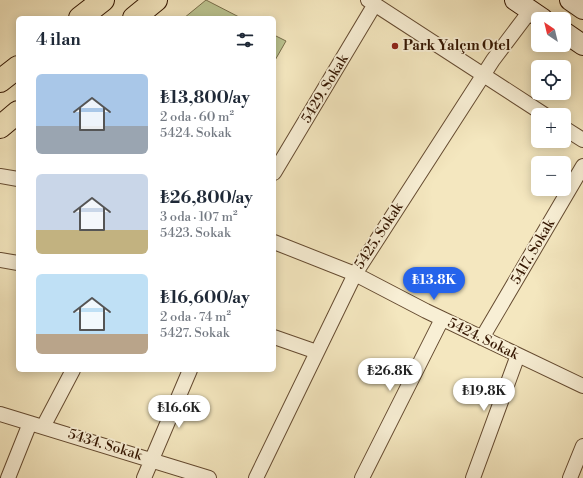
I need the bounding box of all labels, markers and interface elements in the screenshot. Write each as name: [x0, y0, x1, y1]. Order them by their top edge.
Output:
north arrow: [531, 12, 571, 52]
map controls: [531, 12, 571, 196]
text: 4 ilan: [36, 29, 81, 51]
icon: filters: [234, 29, 256, 51]
place label: Park Yalçın Otel: [403, 37, 511, 55]
marker: Park Yalçın Otel: [390, 41, 400, 51]
street label: 5429. Sokak: [297, 51, 353, 127]
button: locate: [531, 60, 571, 100]
text: ₺13,800/ay: [160, 87, 250, 109]
icon: home: [68, 90, 116, 138]
button: +: [531, 108, 571, 148]
text: 2 oda · 60 m²: [160, 109, 234, 125]
text: 5424. Sokak: [160, 125, 231, 141]
button: −: [531, 156, 571, 196]
text: ₺26,800/ay: [160, 187, 253, 209]
icon: home: [68, 190, 116, 238]
street label: 5425. Sokak: [351, 199, 408, 273]
text: 3 oda · 107 m²: [160, 209, 237, 225]
street label: 5417. Sokak: [507, 216, 559, 288]
text: 5423. Sokak: [160, 225, 231, 241]
pin: ₺13.8K: [401, 267, 467, 301]
text: ₺13.8K: [412, 272, 456, 288]
text: ₺16,600/ay: [160, 287, 250, 309]
icon: home: [68, 290, 116, 338]
text: 2 oda · 74 m²: [160, 309, 231, 325]
street label: 5424. Sokak: [445, 314, 522, 364]
text: 5427. Sokak: [160, 325, 230, 341]
pin: ₺26.8K: [357, 358, 423, 392]
text: ₺26.8K: [367, 363, 413, 379]
pin: ₺19.8K: [451, 378, 517, 412]
text: ₺19.8K: [462, 383, 506, 399]
pin: ₺16.6K: [146, 395, 212, 429]
text: ₺16.6K: [157, 400, 201, 416]
street label: 5434. Sokak: [66, 425, 145, 465]

